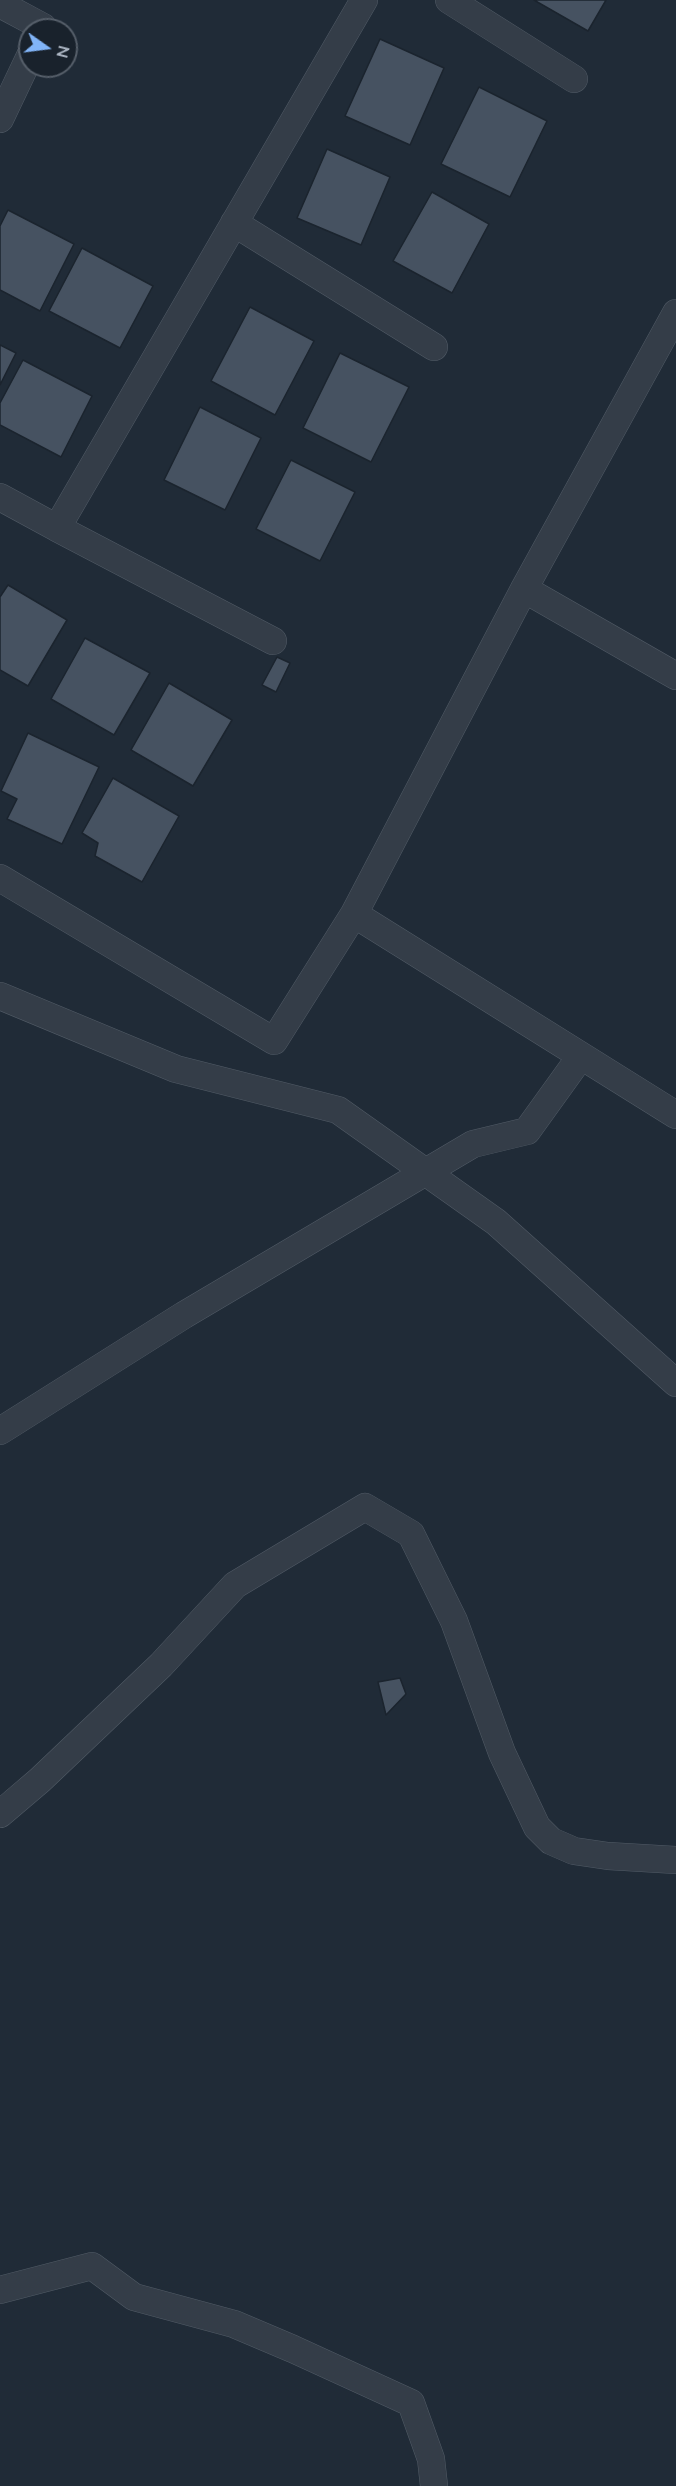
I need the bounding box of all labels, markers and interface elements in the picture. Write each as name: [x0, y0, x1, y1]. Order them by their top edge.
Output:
north arrow: [18, 18, 78, 78]
text: N: [52, 44, 75, 60]

